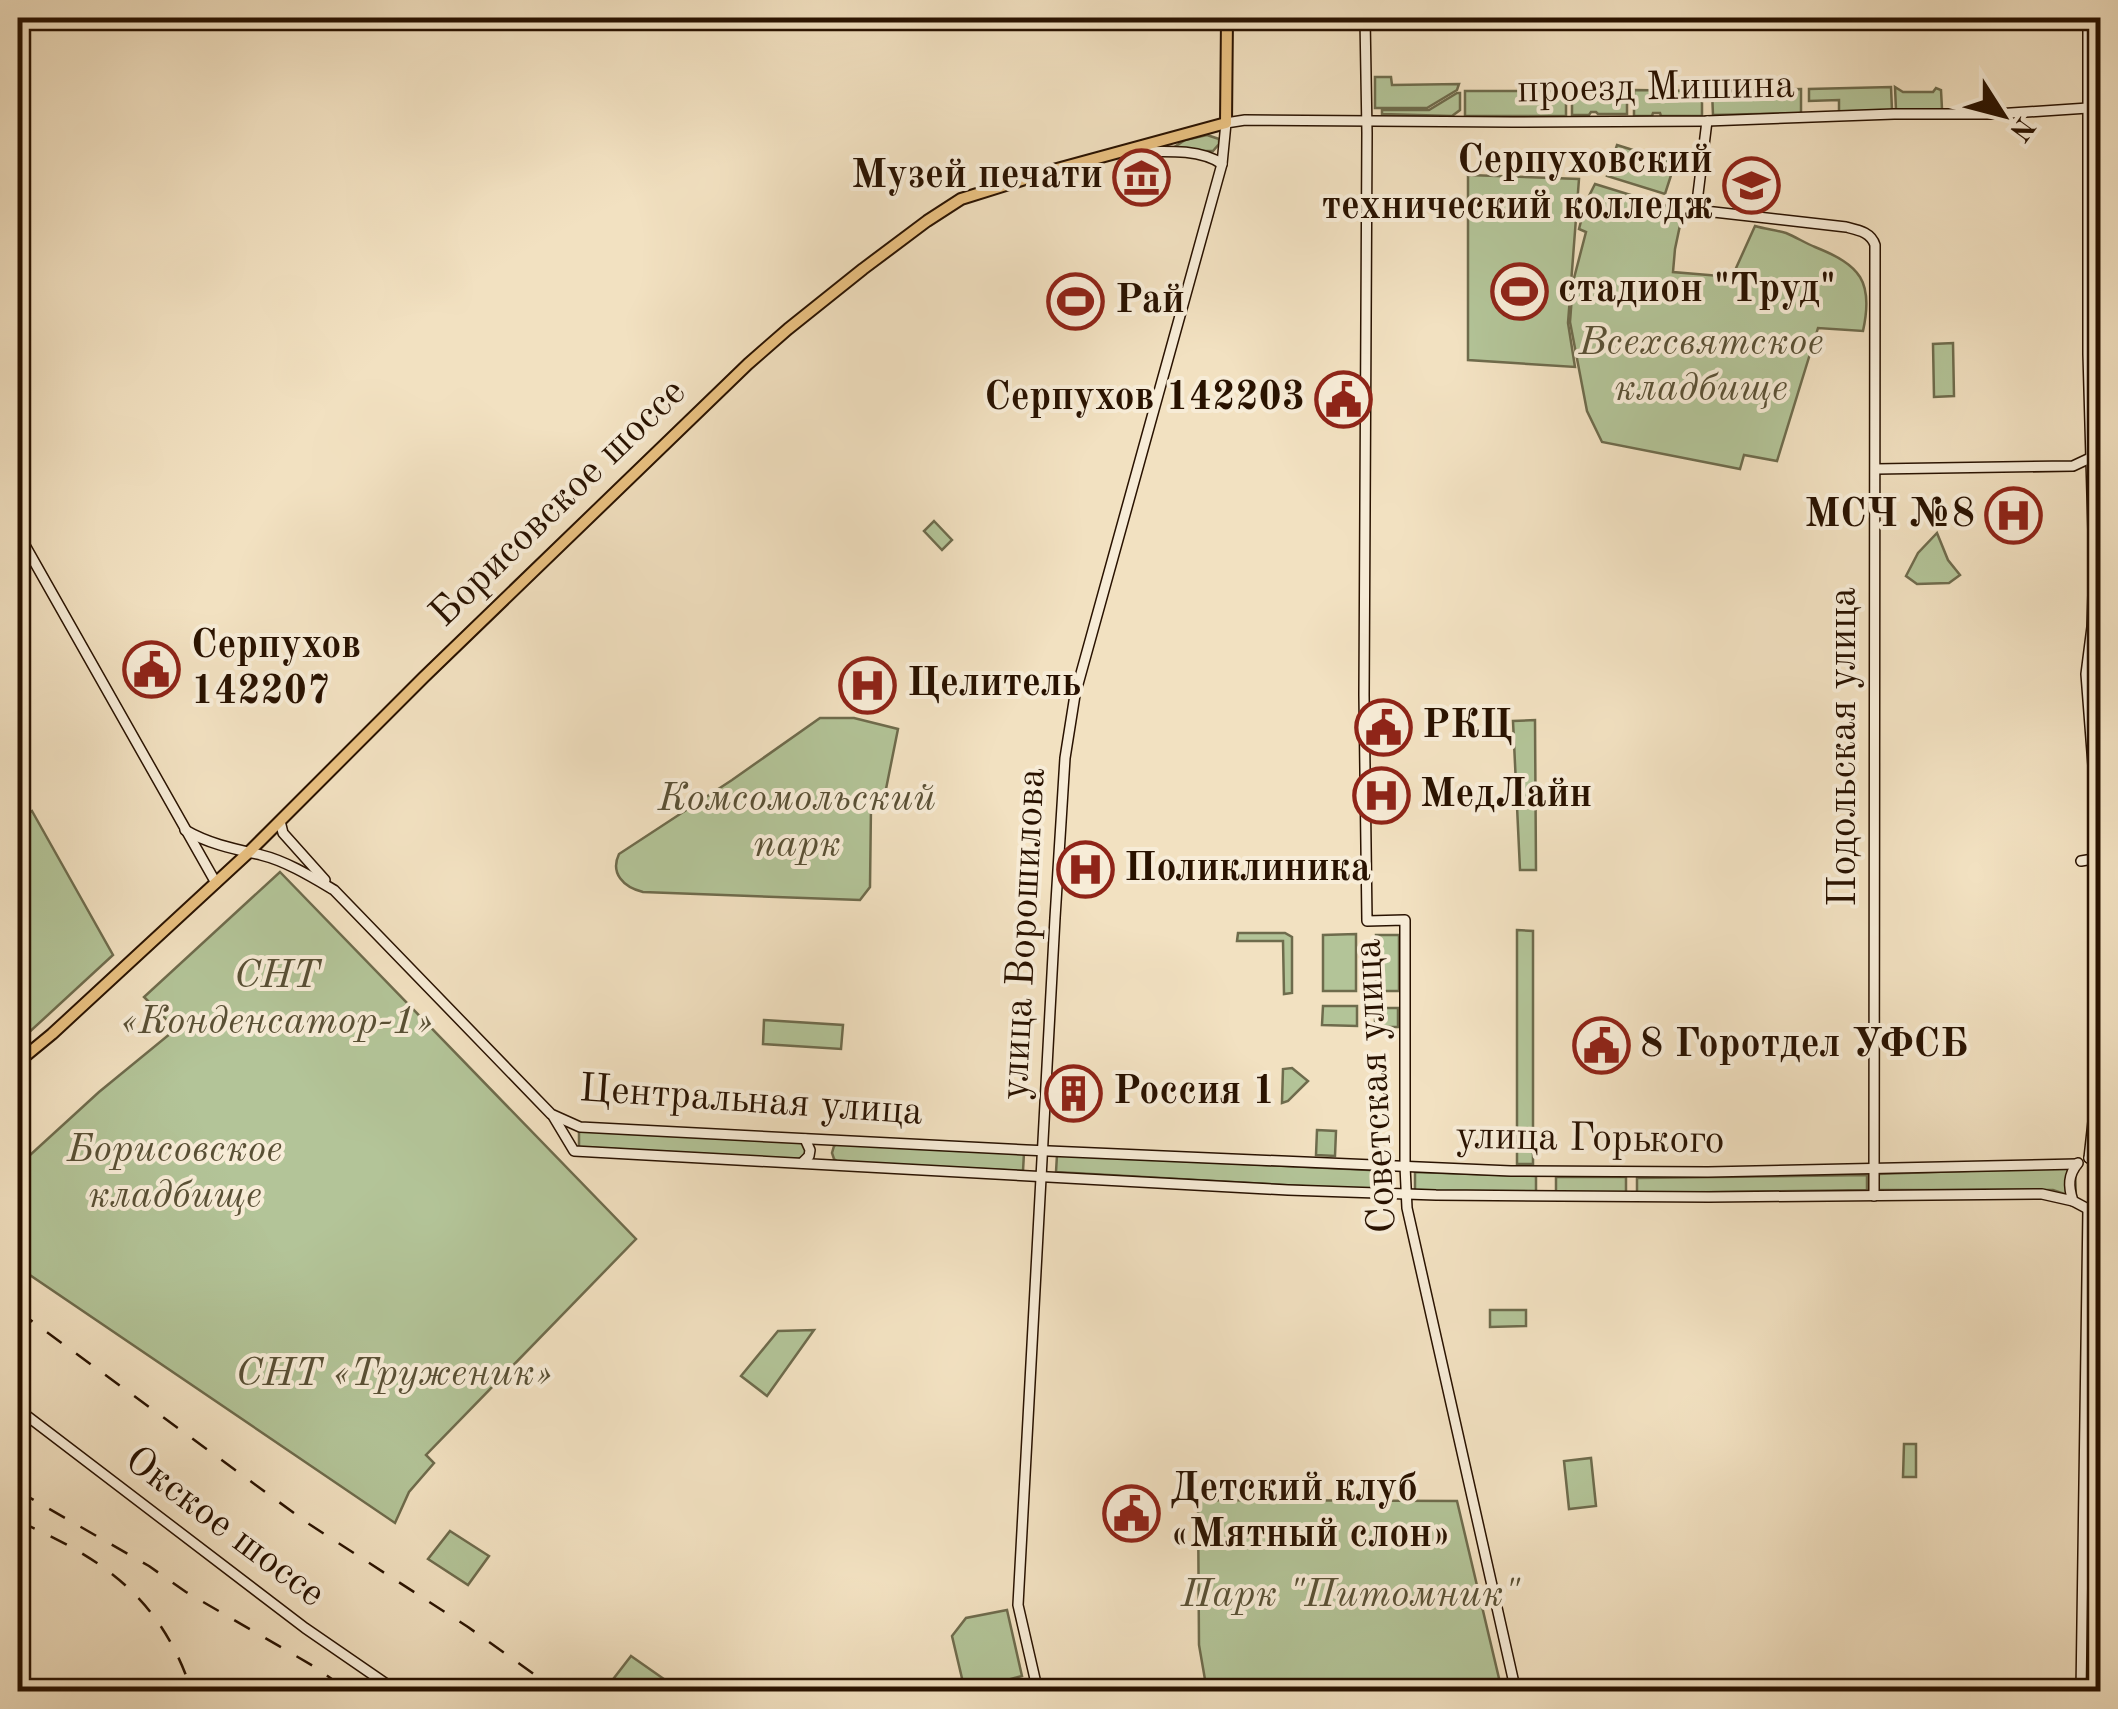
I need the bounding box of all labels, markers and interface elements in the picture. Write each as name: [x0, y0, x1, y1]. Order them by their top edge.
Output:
north arrow: [1953, 65, 2053, 165]
street label: проезд Мишина: [1517, 67, 1795, 111]
text: N: [2003, 111, 2038, 145]
place label: Серпуховский технический колледж: [1322, 142, 1713, 228]
museum icon: Музей печати: [1112, 147, 1172, 207]
school or university icon: Серпуховский технический колледж: [1722, 155, 1782, 215]
place label: Музей печати: [851, 157, 1103, 197]
sports icon: стадион "Труд": [1489, 261, 1549, 321]
place label: стадион "Труд": [1558, 271, 1836, 311]
sports icon: Рай: [1046, 272, 1106, 332]
place label: Рай: [1115, 282, 1185, 322]
park label: Всехсвятское кладбище: [1577, 324, 1824, 410]
public building icon: Серпухов 142203: [1314, 369, 1374, 429]
street label: Борисовское шоссе: [424, 372, 694, 636]
place label: Серпухов 142203: [984, 379, 1305, 419]
hospital icon: МСЧ №8: [1984, 486, 2044, 546]
place label: МСЧ №8: [1804, 496, 1975, 536]
street label: Подольская улица: [1825, 587, 1865, 907]
place label: Серпухов 142207: [191, 627, 361, 713]
public building icon: Серпухов 142207: [122, 640, 182, 700]
hospital icon: Целитель: [838, 655, 898, 715]
place label: Целитель: [907, 665, 1081, 705]
public building icon: РКЦ: [1353, 697, 1413, 757]
place label: РКЦ: [1422, 707, 1513, 747]
hospital icon: МедЛайн: [1351, 766, 1411, 826]
street label: улица Ворошилова: [996, 767, 1054, 1101]
place label: МедЛайн: [1420, 776, 1592, 816]
park label: Комсомольский парк: [657, 780, 936, 866]
hospital icon: Поликлиника: [1055, 840, 1115, 900]
place label: Поликлиника: [1124, 850, 1371, 890]
street label: Советская улица: [1349, 938, 1405, 1234]
park label: СНТ «Конденсатор-1»: [121, 957, 433, 1043]
public building icon: 8 Горотдел УФСБ: [1571, 1016, 1631, 1076]
place label: 8 Горотдел УФСБ: [1640, 1026, 1968, 1066]
building icon: Россия 1: [1044, 1063, 1104, 1123]
street label: Центральная улица: [578, 1070, 924, 1134]
place label: Россия 1: [1113, 1073, 1276, 1113]
street label: улица Горького: [1455, 1118, 1725, 1162]
park label: Борисовское кладбище: [66, 1131, 282, 1217]
park label: СНТ «Труженик»: [236, 1355, 552, 1395]
street label: Окское шоссе: [117, 1440, 331, 1616]
place label: Детский клуб «Мятный слон»: [1170, 1470, 1451, 1556]
public building icon: Детский клуб «Мятный слон»: [1101, 1483, 1161, 1543]
park label: Парк "Питомник": [1180, 1576, 1520, 1616]

